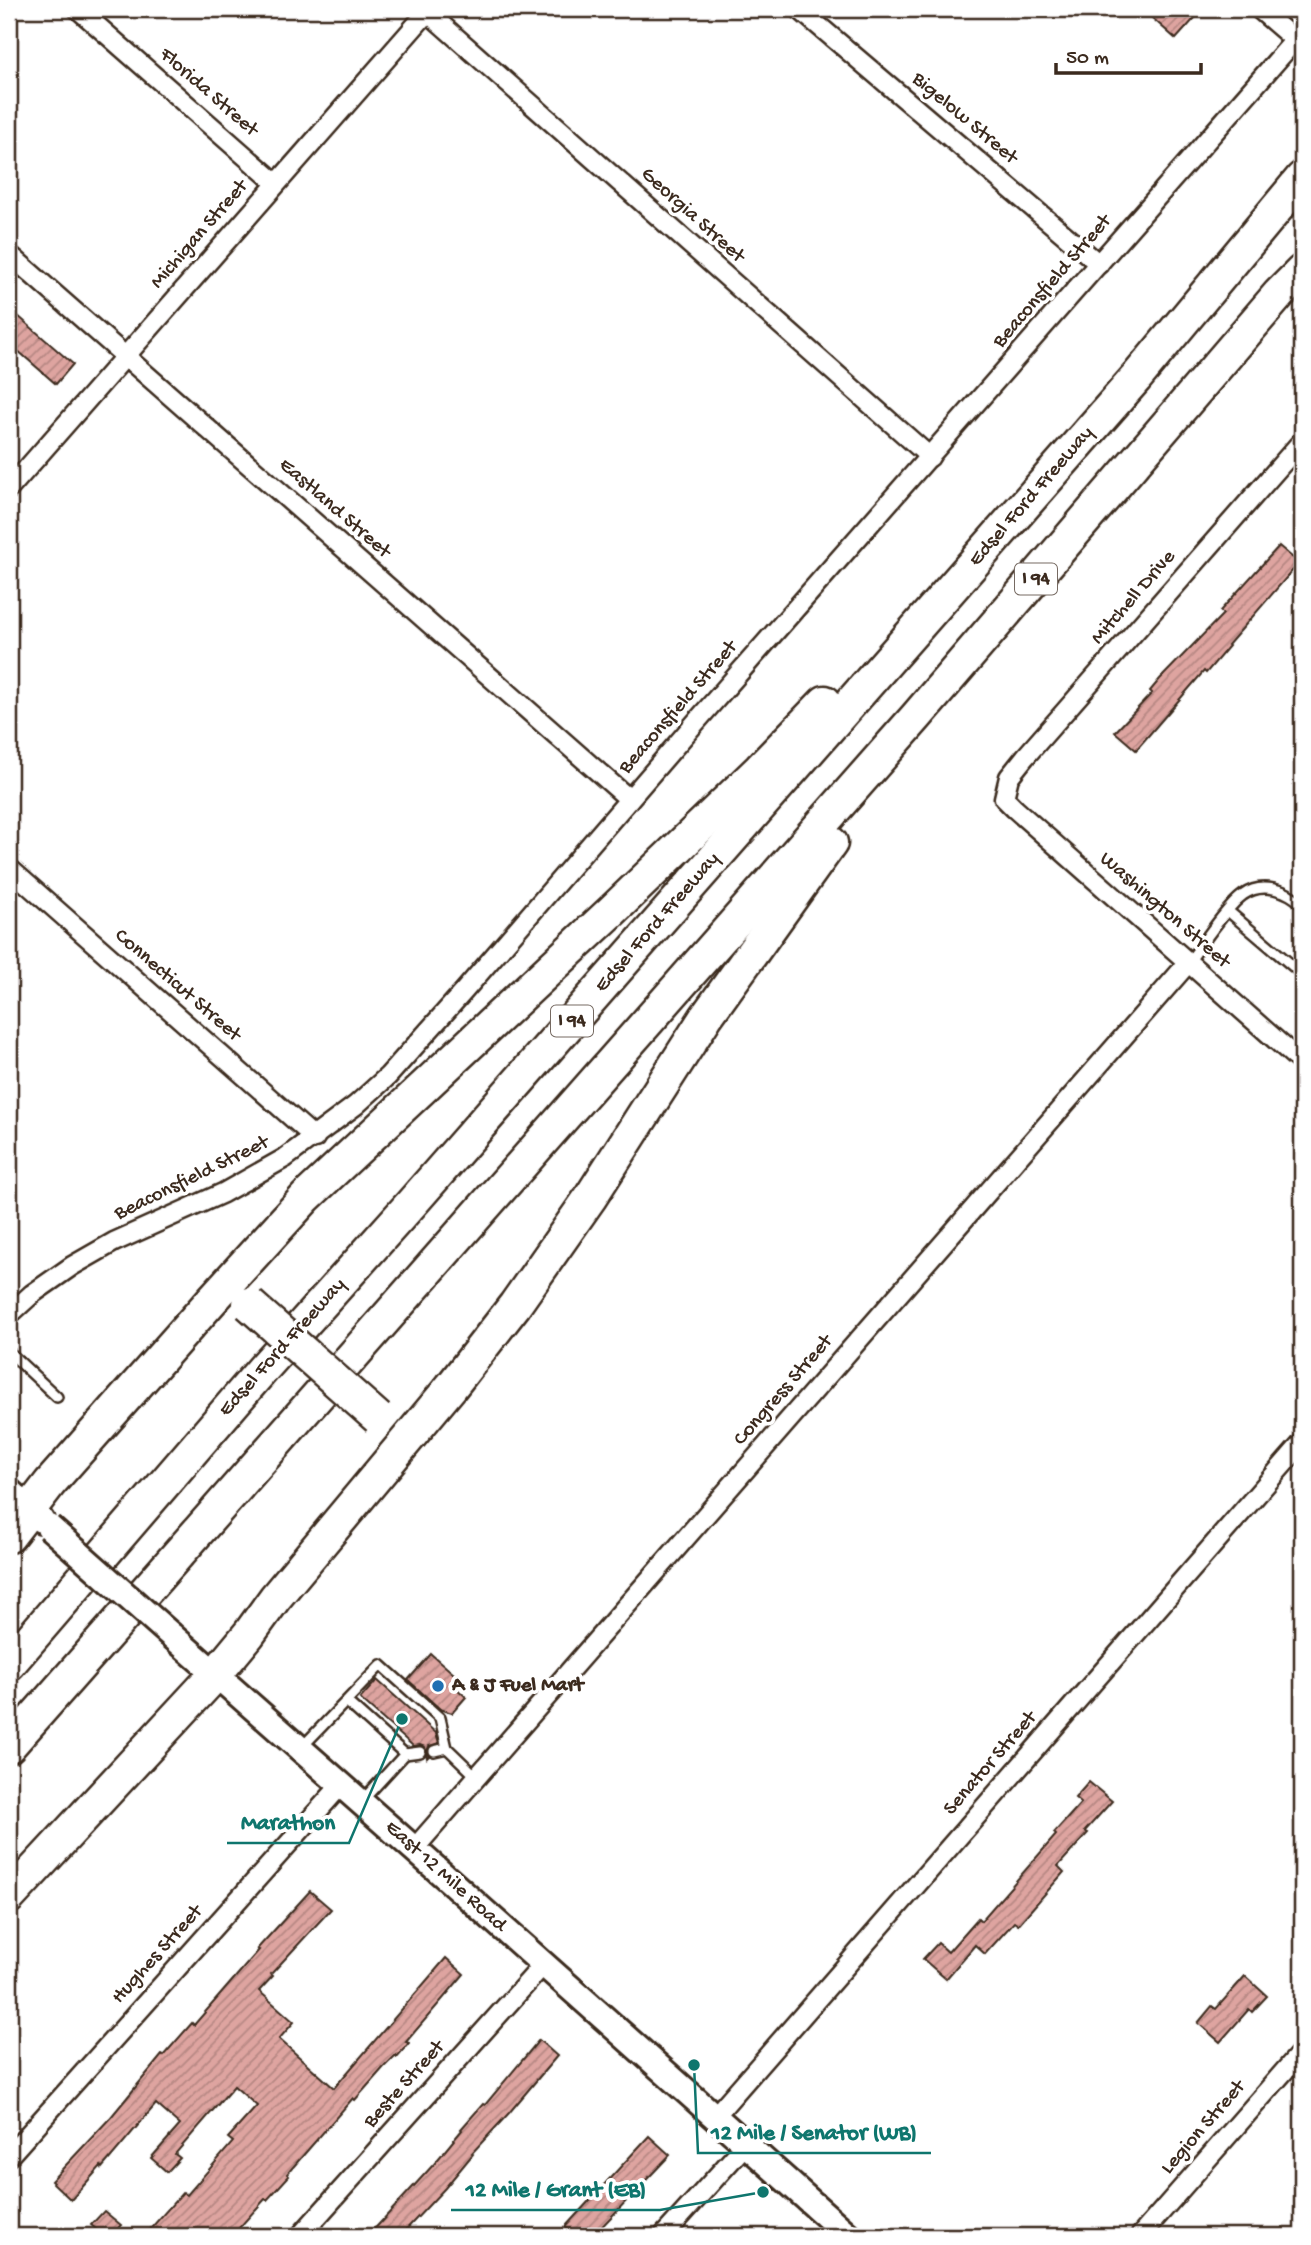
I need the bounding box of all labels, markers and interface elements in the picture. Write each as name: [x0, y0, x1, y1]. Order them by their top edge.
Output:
scale bar: [1056, 32, 1201, 76]
street label: Florida Street: [153, 42, 265, 144]
text: 50 m: [1066, 47, 1109, 72]
street label: Bigelow Street: [905, 67, 1024, 172]
street label: Georgia Street: [635, 163, 751, 271]
street label: Michigan Street: [146, 173, 256, 295]
street label: Beaconsfield Street: [988, 208, 1119, 355]
street label: Edsel Ford Freeway: [964, 422, 1100, 572]
street label: Eastland Street: [273, 453, 397, 566]
street label: Mitchell Drive: [1086, 545, 1183, 650]
road number: I 94: [1015, 564, 1057, 594]
street label: Beaconsfield Street: [614, 634, 745, 781]
street label: Washington Street: [1093, 847, 1236, 976]
street label: Edsel Ford Freeway: [590, 848, 726, 998]
street label: Connecticut Street: [108, 924, 247, 1049]
road number: I 94: [551, 1006, 593, 1036]
street label: Beaconsfield Street: [110, 1130, 275, 1228]
street label: Edsel Ford Freeway: [214, 1273, 352, 1423]
street label: Congress Street: [729, 1329, 841, 1452]
place label: A & J Fuel Mart: [451, 1674, 586, 1699]
marker: A & J Fuel Mart: [430, 1678, 446, 1694]
street label: Senator Street: [939, 1705, 1045, 1821]
callout: Marathon: [227, 1799, 349, 1843]
text: Marathon: [241, 1811, 336, 1838]
street label: East 12 Mile Road: [379, 1816, 512, 1939]
street label: Hughes Street: [107, 1899, 211, 2010]
street label: Beste Street: [358, 2034, 453, 2135]
street label: Legion Street: [1156, 2074, 1253, 2180]
callout: 12 Mile / Senator (WB): [698, 2109, 931, 2153]
text: 12 Mile / Senator (WB): [710, 2121, 917, 2148]
callout: 12 Mile / Grant (EB): [451, 2166, 660, 2210]
text: 12 Mile / Grant (EB): [465, 2178, 646, 2205]

